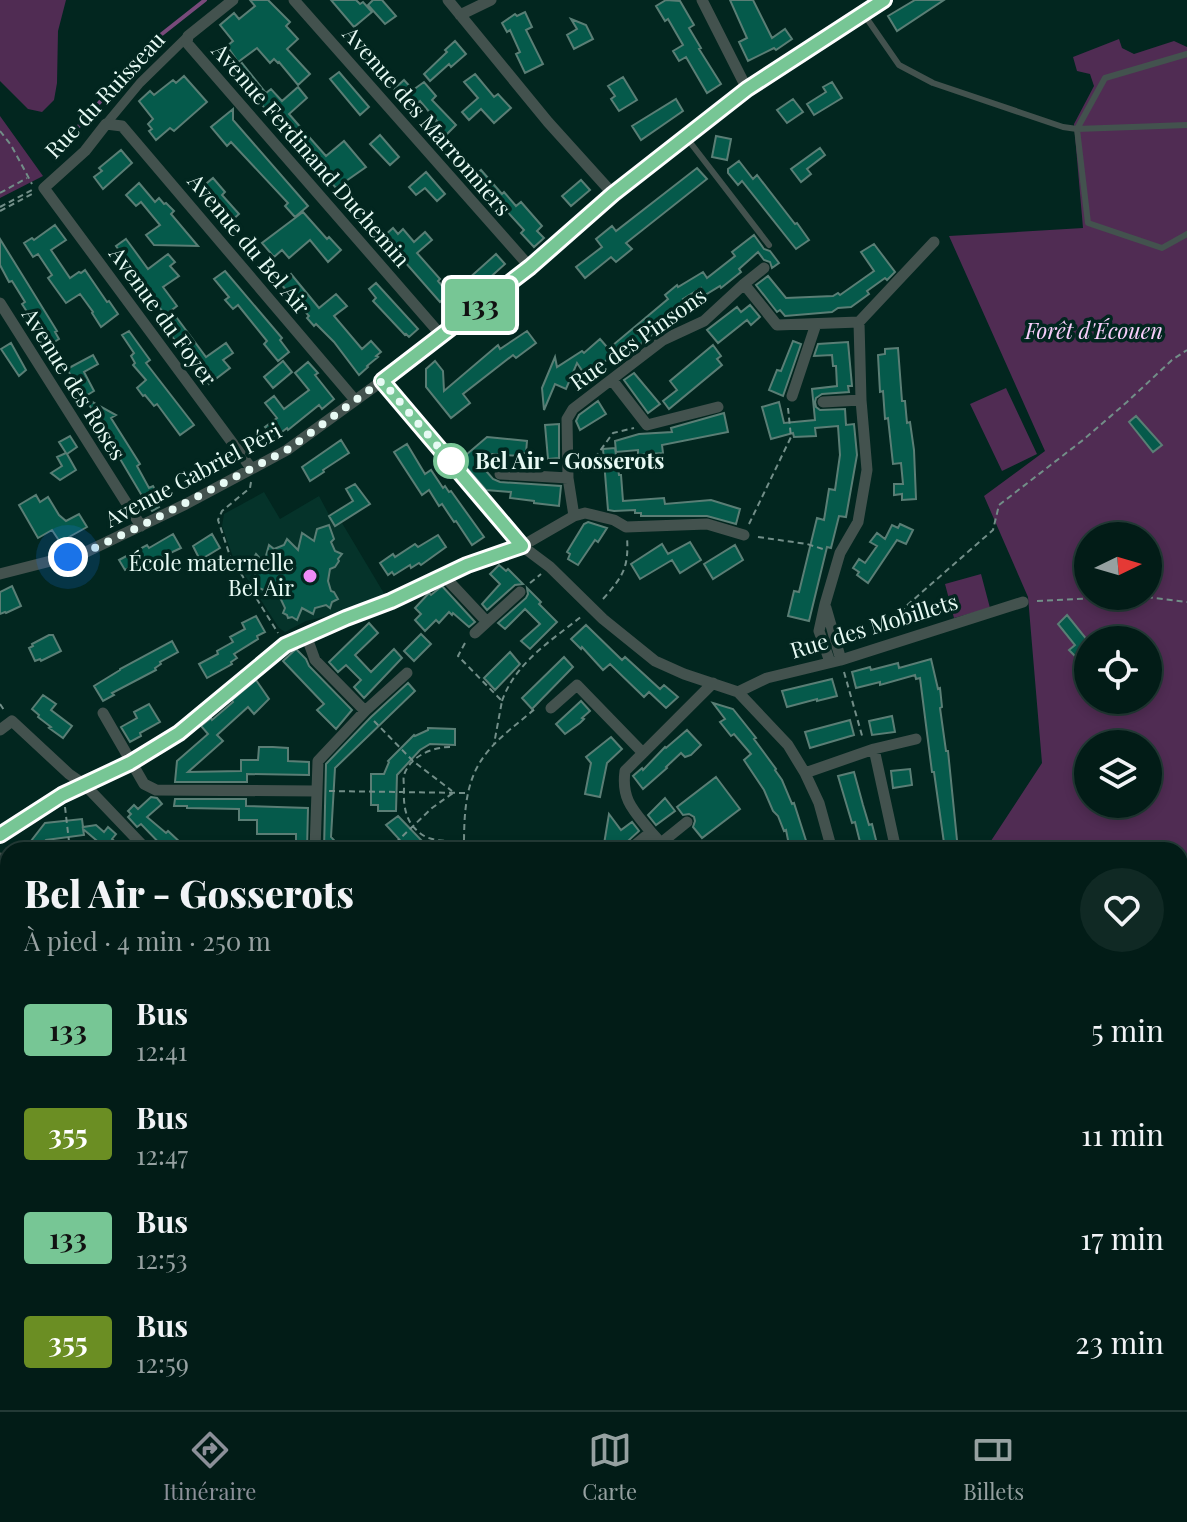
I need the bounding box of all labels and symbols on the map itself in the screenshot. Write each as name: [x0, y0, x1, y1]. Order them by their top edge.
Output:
street label: Avenue des Marronniers: [336, 18, 518, 221]
street label: Rue du Ruisseau: [38, 24, 171, 164]
street label: Avenue Ferdinand Duchemin: [205, 35, 417, 273]
street label: Avenue du Bel Air: [181, 166, 318, 320]
street label: Avenue du Foyer: [103, 239, 224, 391]
line badge: 133: [434, 279, 526, 331]
street label: Rue des Pinsons: [563, 280, 712, 396]
street label: Avenue des Roses: [15, 301, 134, 465]
park label: Forêt d'Écouen: [1024, 315, 1163, 345]
street label: Avenue Gabriel Péri: [98, 415, 286, 534]
marker: Bel Air - Gosserots: [434, 444, 468, 478]
place label: Bel Air - Gosserots: [475, 445, 664, 475]
north arrow: [1074, 522, 1162, 610]
your location: [48, 537, 88, 577]
place label: École maternelle Bel Air: [128, 547, 294, 602]
marker: École maternelle Bel Air: [301, 567, 319, 585]
street label: Rue des Mobillets: [786, 585, 961, 665]

